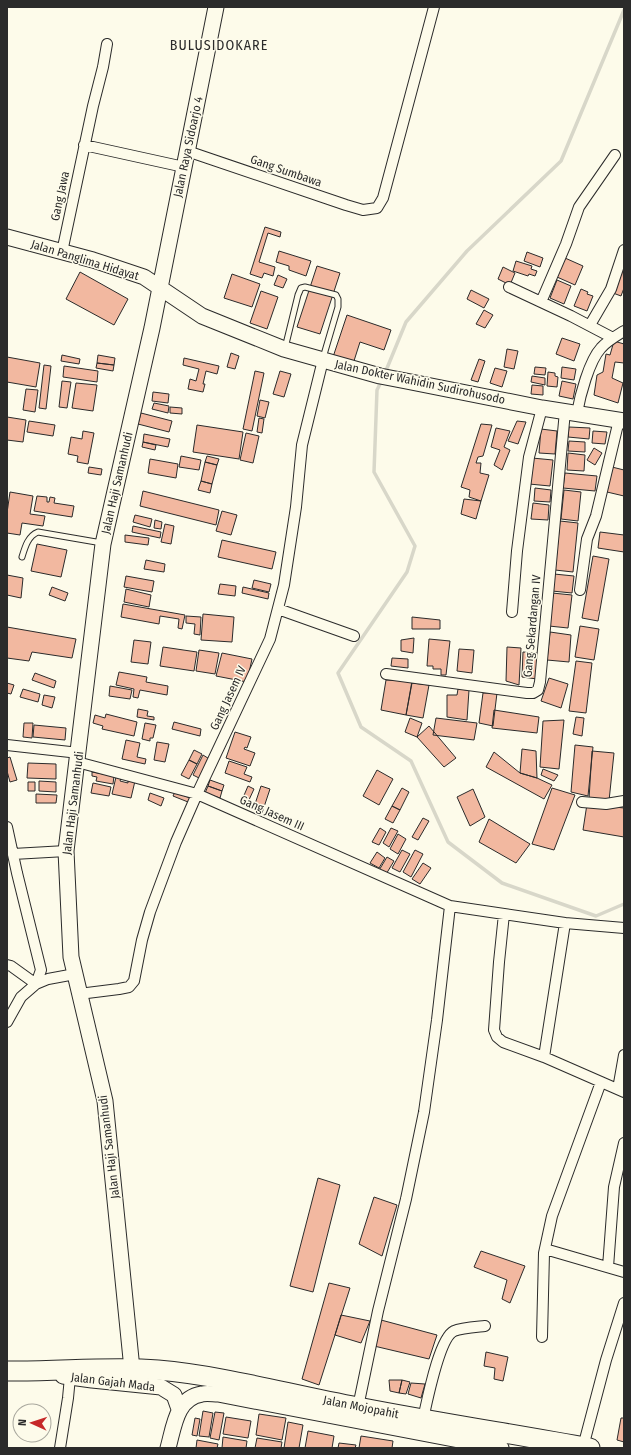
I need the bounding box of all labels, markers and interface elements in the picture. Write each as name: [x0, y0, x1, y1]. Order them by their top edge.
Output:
district label: BULUSIDOKARE: [170, 37, 268, 54]
street label: Jalan Raya Sidoarjo 4: [170, 95, 206, 199]
street label: Gang Sumbawa: [248, 152, 324, 190]
street label: Gang Jawa: [48, 170, 72, 222]
street label: Jalan Panglima Hidayat: [29, 237, 141, 283]
street label: Jalan Dokter Wahidin Sudirohusodo: [334, 357, 506, 407]
street label: Jalan Haji Samanhudi: [98, 431, 136, 535]
street label: Gang Sekardangan IV: [521, 573, 544, 678]
street label: Gang Jasem IV: [207, 663, 249, 732]
street label: Jalan Haji Samanhudi: [60, 750, 86, 856]
street label: Gang Jasem III: [238, 793, 306, 833]
street label: Jalan Haji Samanhudi: [96, 1094, 122, 1200]
street label: Jalan Gajah Mada: [70, 1370, 156, 1394]
street label: Jalan Mojopahit: [322, 1393, 400, 1421]
north arrow: [12, 1403, 52, 1443]
text: N: [16, 1419, 29, 1426]

